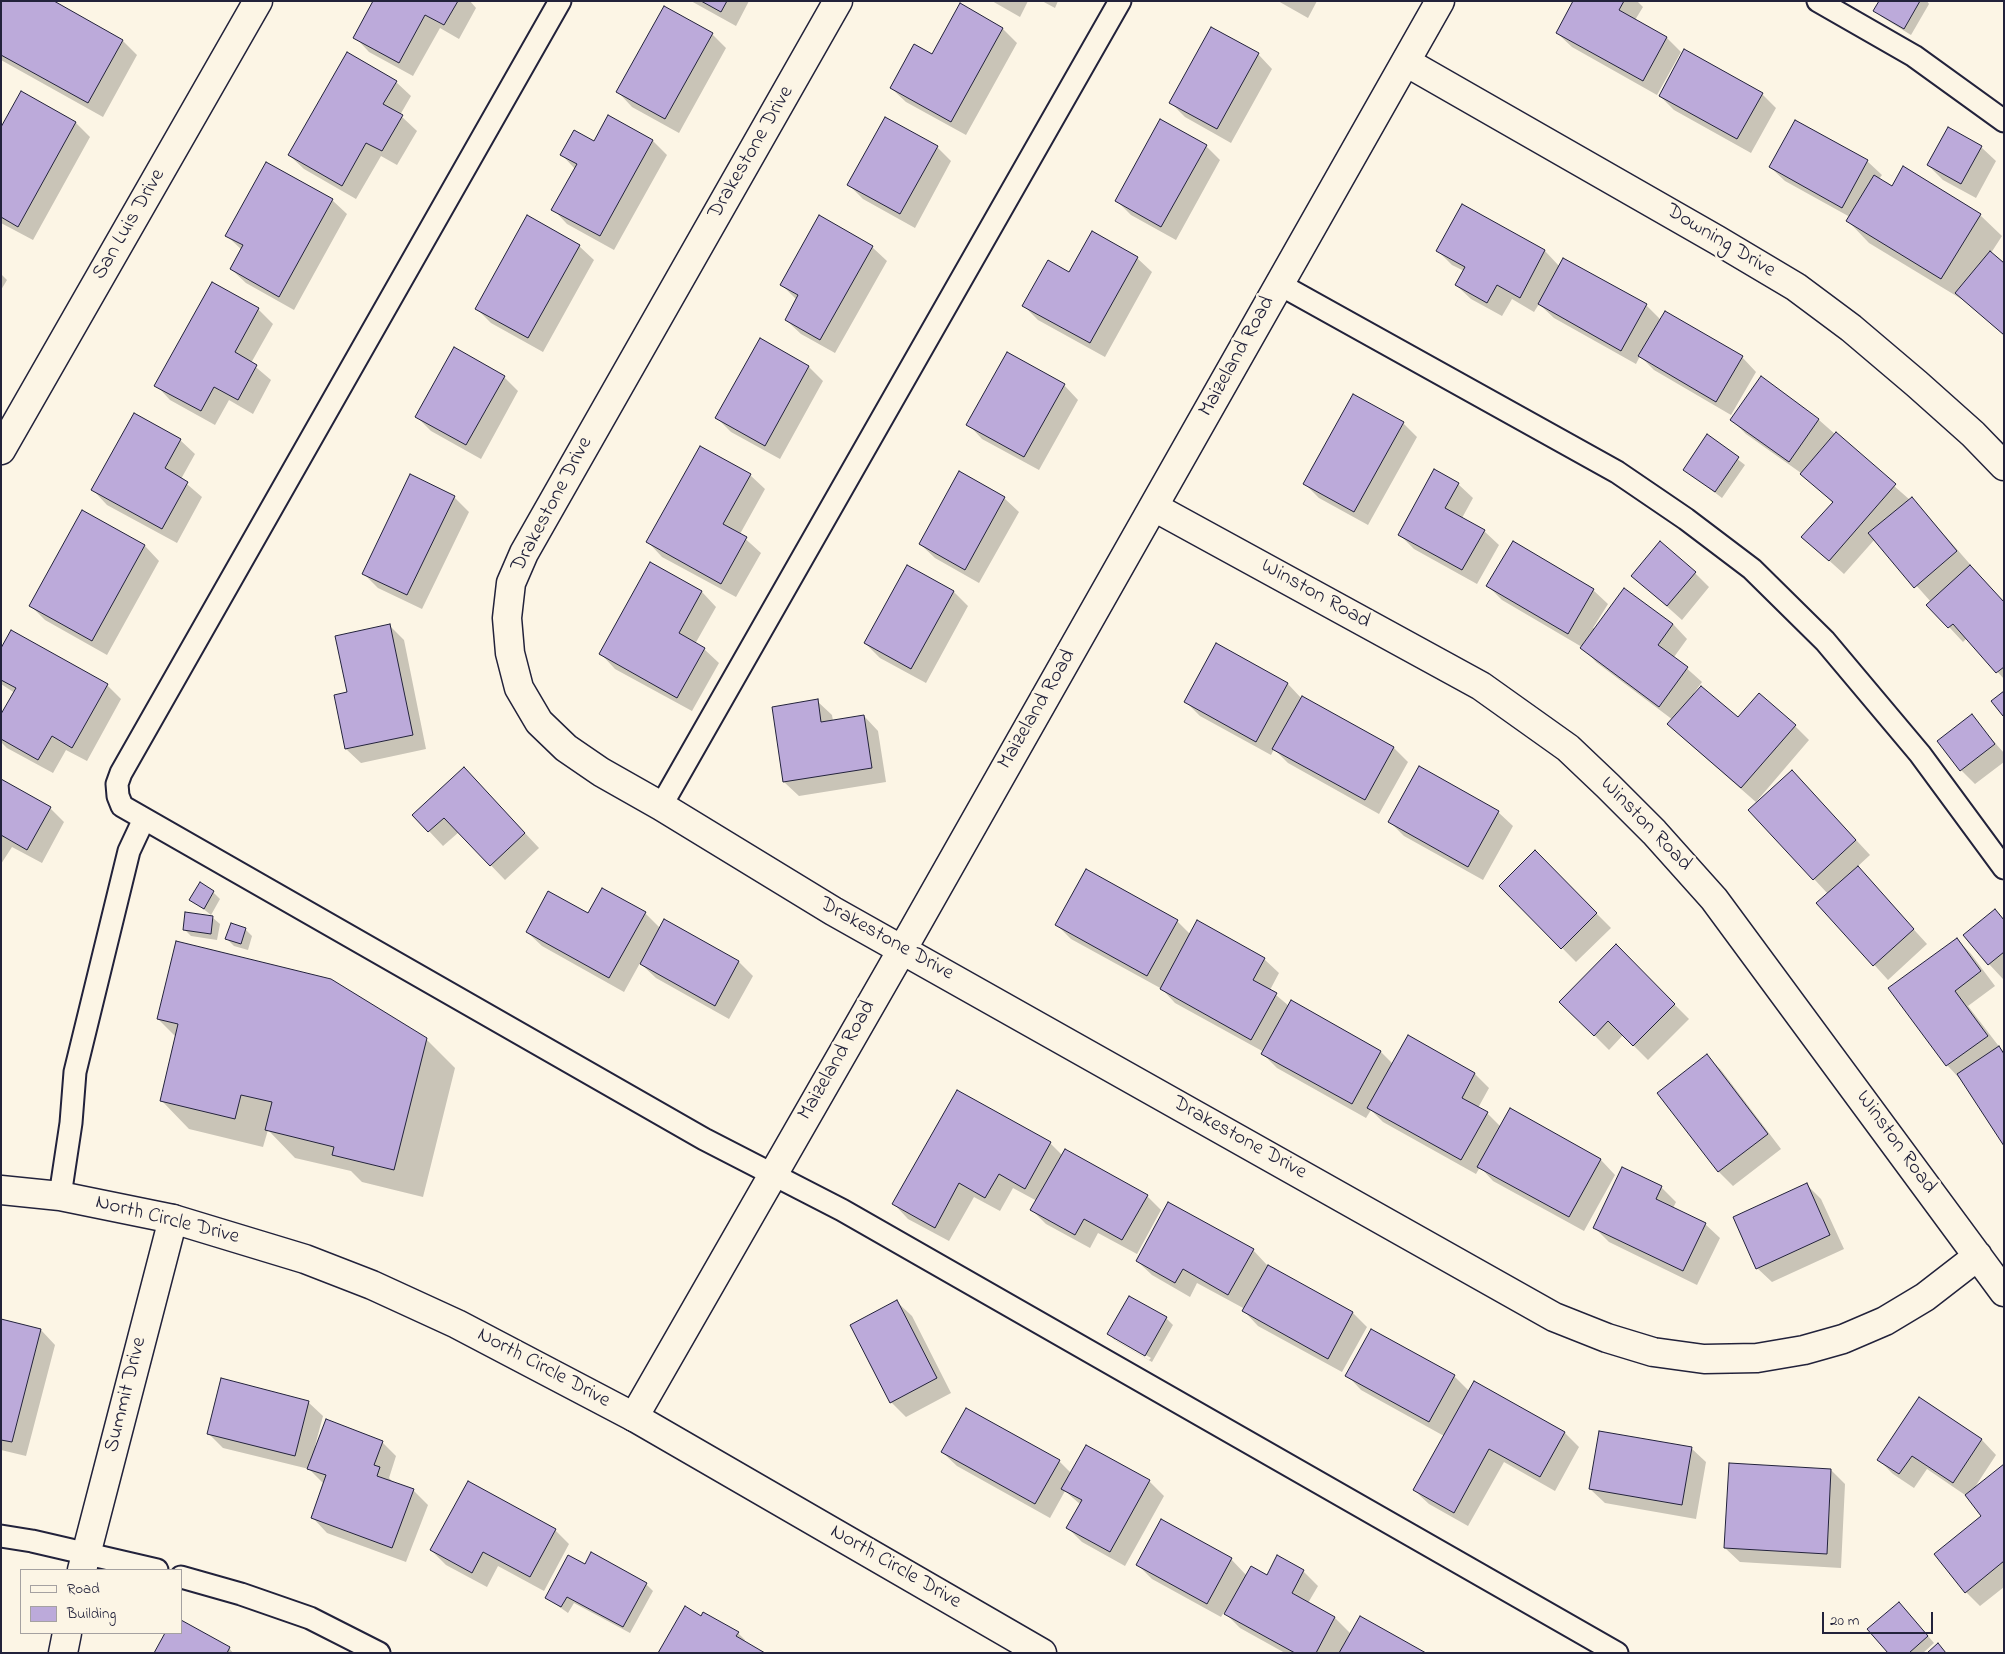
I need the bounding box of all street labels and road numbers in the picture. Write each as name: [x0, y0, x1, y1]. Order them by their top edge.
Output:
street label: Drakestone Drive: [704, 82, 800, 224]
street label: San Luis Drive: [88, 165, 172, 285]
street label: Downing Drive: [1661, 199, 1779, 285]
street label: Maizeland Road: [1194, 292, 1282, 422]
street label: Drakestone Drive: [507, 433, 599, 577]
street label: Winston Road: [1256, 555, 1374, 635]
street label: Maizeland Road: [994, 646, 1082, 774]
street label: Winston Road: [1594, 773, 1696, 877]
street label: Drakestone Drive: [815, 893, 957, 987]
street label: Maizeland Road: [794, 997, 882, 1125]
street label: Winston Road: [1849, 1086, 1941, 1200]
street label: Drakestone Drive: [1168, 1092, 1310, 1186]
street label: North Circle Drive: [93, 1191, 241, 1251]
street label: North Circle Drive: [472, 1323, 614, 1415]
street label: Summit Drive: [101, 1335, 153, 1455]
street label: North Circle Drive: [825, 1520, 965, 1616]

